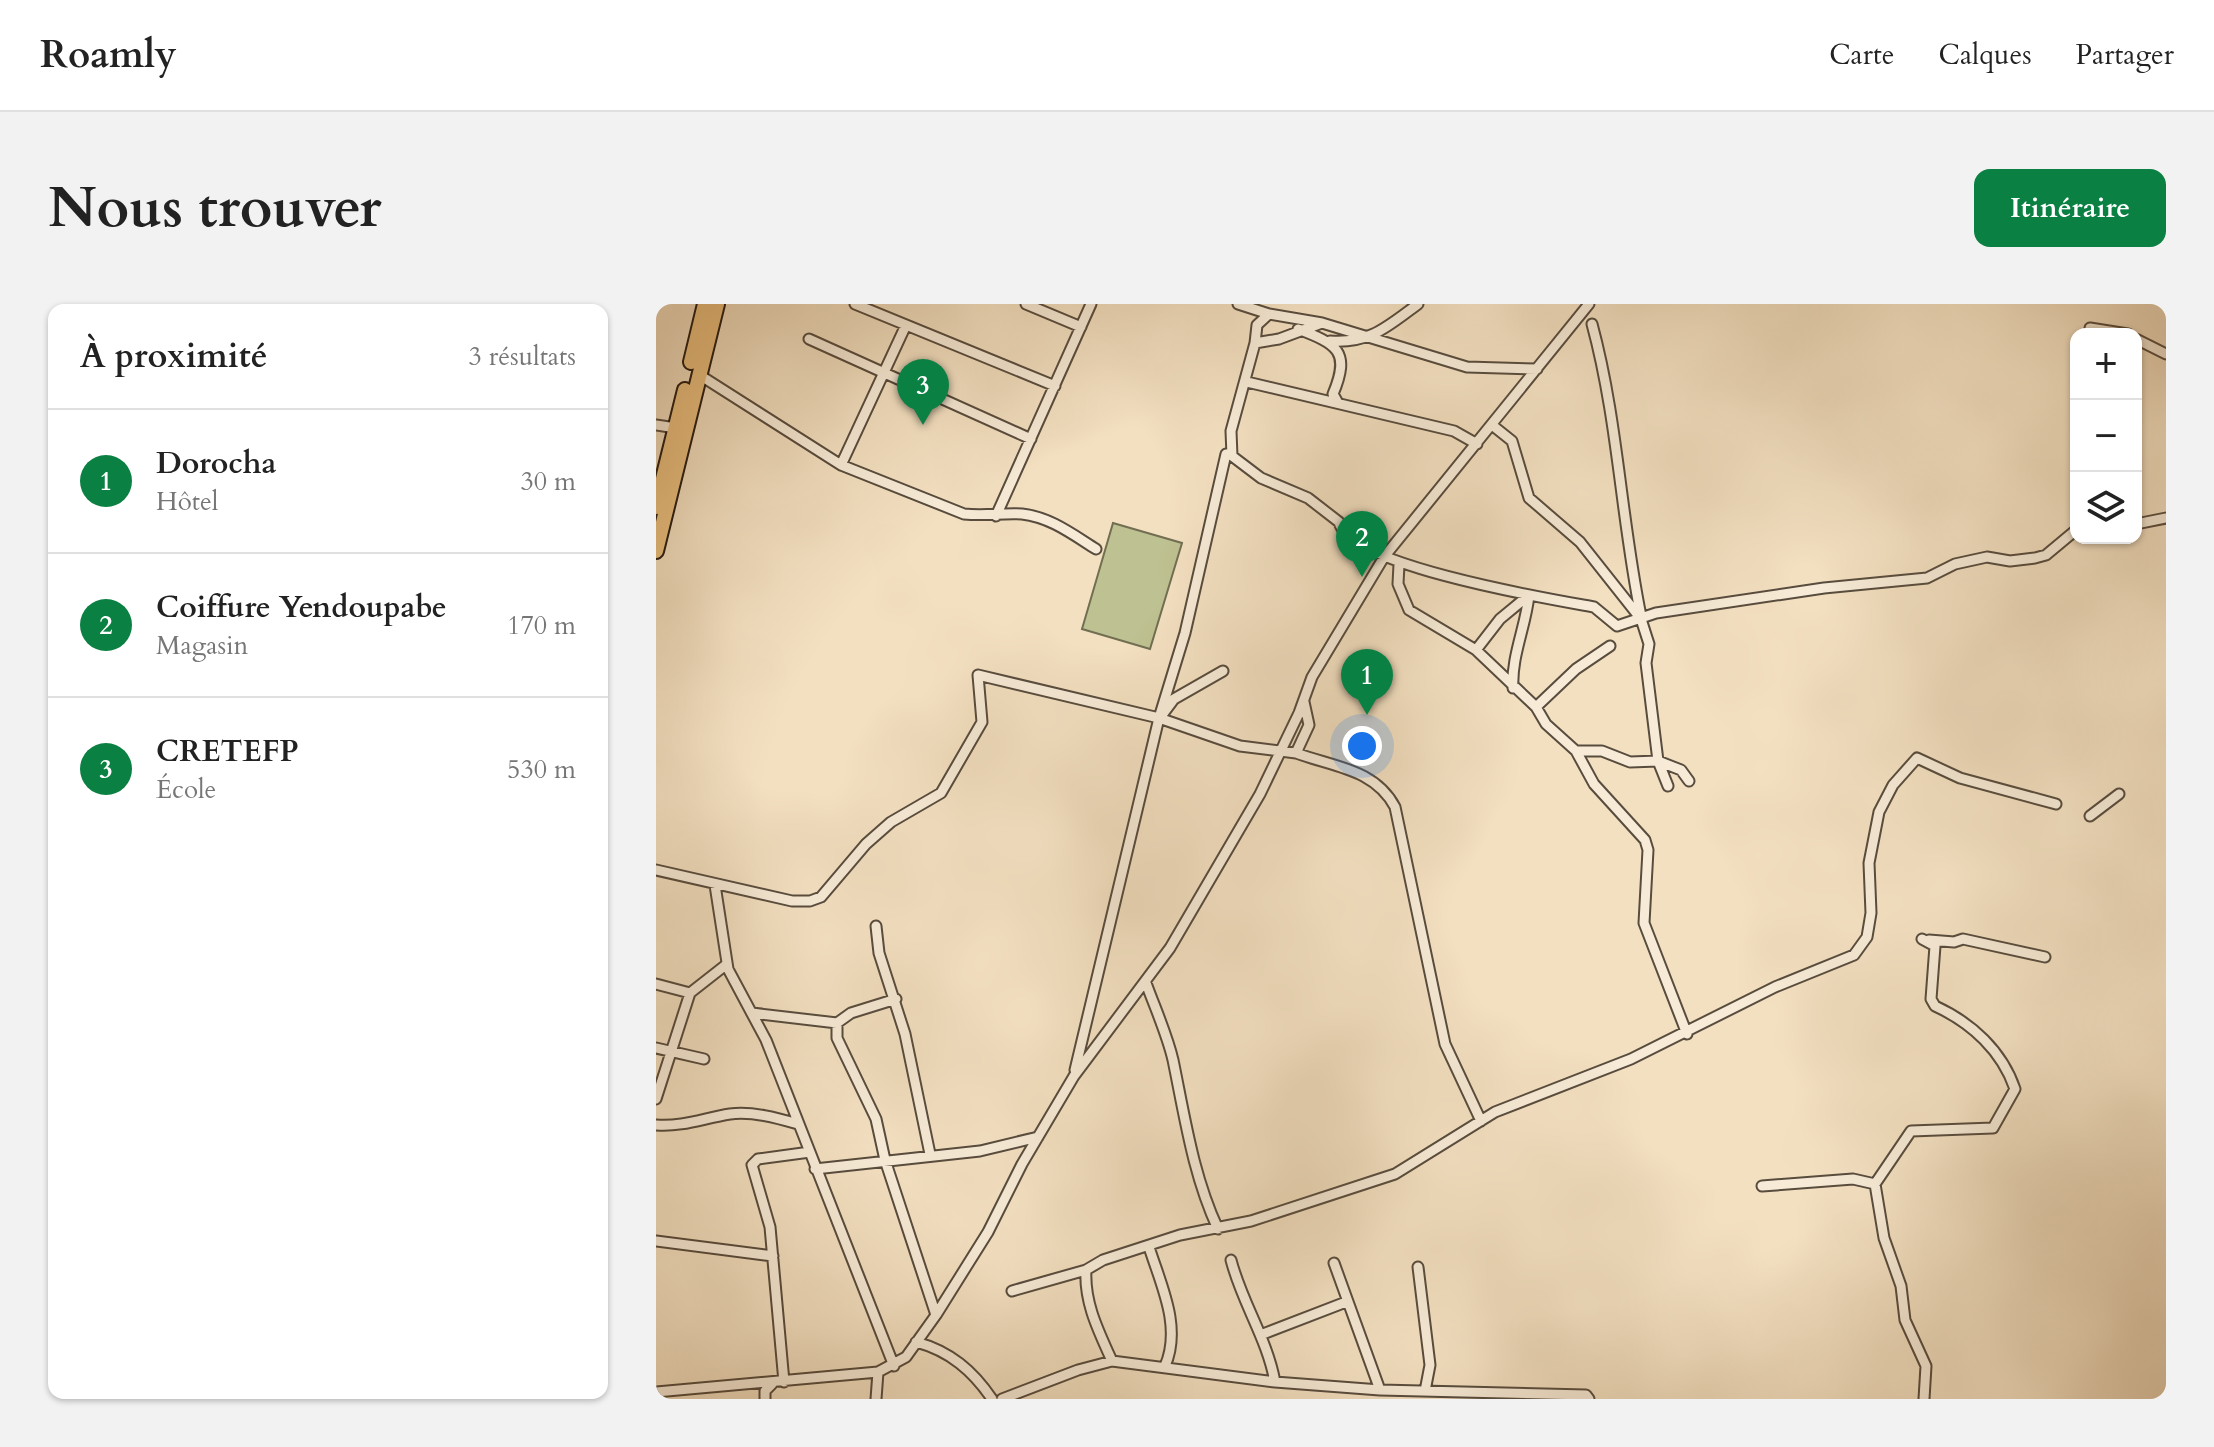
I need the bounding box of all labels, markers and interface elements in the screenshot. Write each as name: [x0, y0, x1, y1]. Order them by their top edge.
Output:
text: Roamly: [40, 29, 177, 81]
text: Carte: [1829, 36, 1894, 74]
text: Calques: [1938, 36, 2032, 74]
text: Partager: [2076, 36, 2174, 74]
button: Itinéraire: [1974, 169, 2166, 247]
text: Nous trouver: [48, 171, 381, 246]
map controls: [2070, 328, 2142, 544]
button: +: [2070, 328, 2142, 400]
text: À proximité: [80, 333, 267, 379]
text: 3 résultats: [468, 339, 576, 374]
pin: 3: [897, 359, 949, 425]
button: −: [2070, 400, 2142, 472]
text: Dorocha: [156, 443, 276, 484]
text: 1: [99, 464, 113, 499]
text: 30 m: [520, 464, 576, 499]
button: layers: [2070, 472, 2142, 544]
text: Hôtel: [156, 484, 218, 519]
pin: 2: [1336, 511, 1388, 577]
text: Coiffure Yendoupabe: [156, 587, 447, 628]
text: 2: [99, 608, 113, 643]
text: 170 m: [507, 608, 576, 643]
text: Magasin: [156, 628, 248, 663]
pin: 1: [1341, 649, 1393, 715]
your location: [1342, 726, 1382, 766]
text: CRETEFP: [156, 731, 299, 772]
text: 3: [99, 752, 113, 787]
text: 530 m: [507, 752, 576, 787]
text: École: [156, 772, 216, 807]

